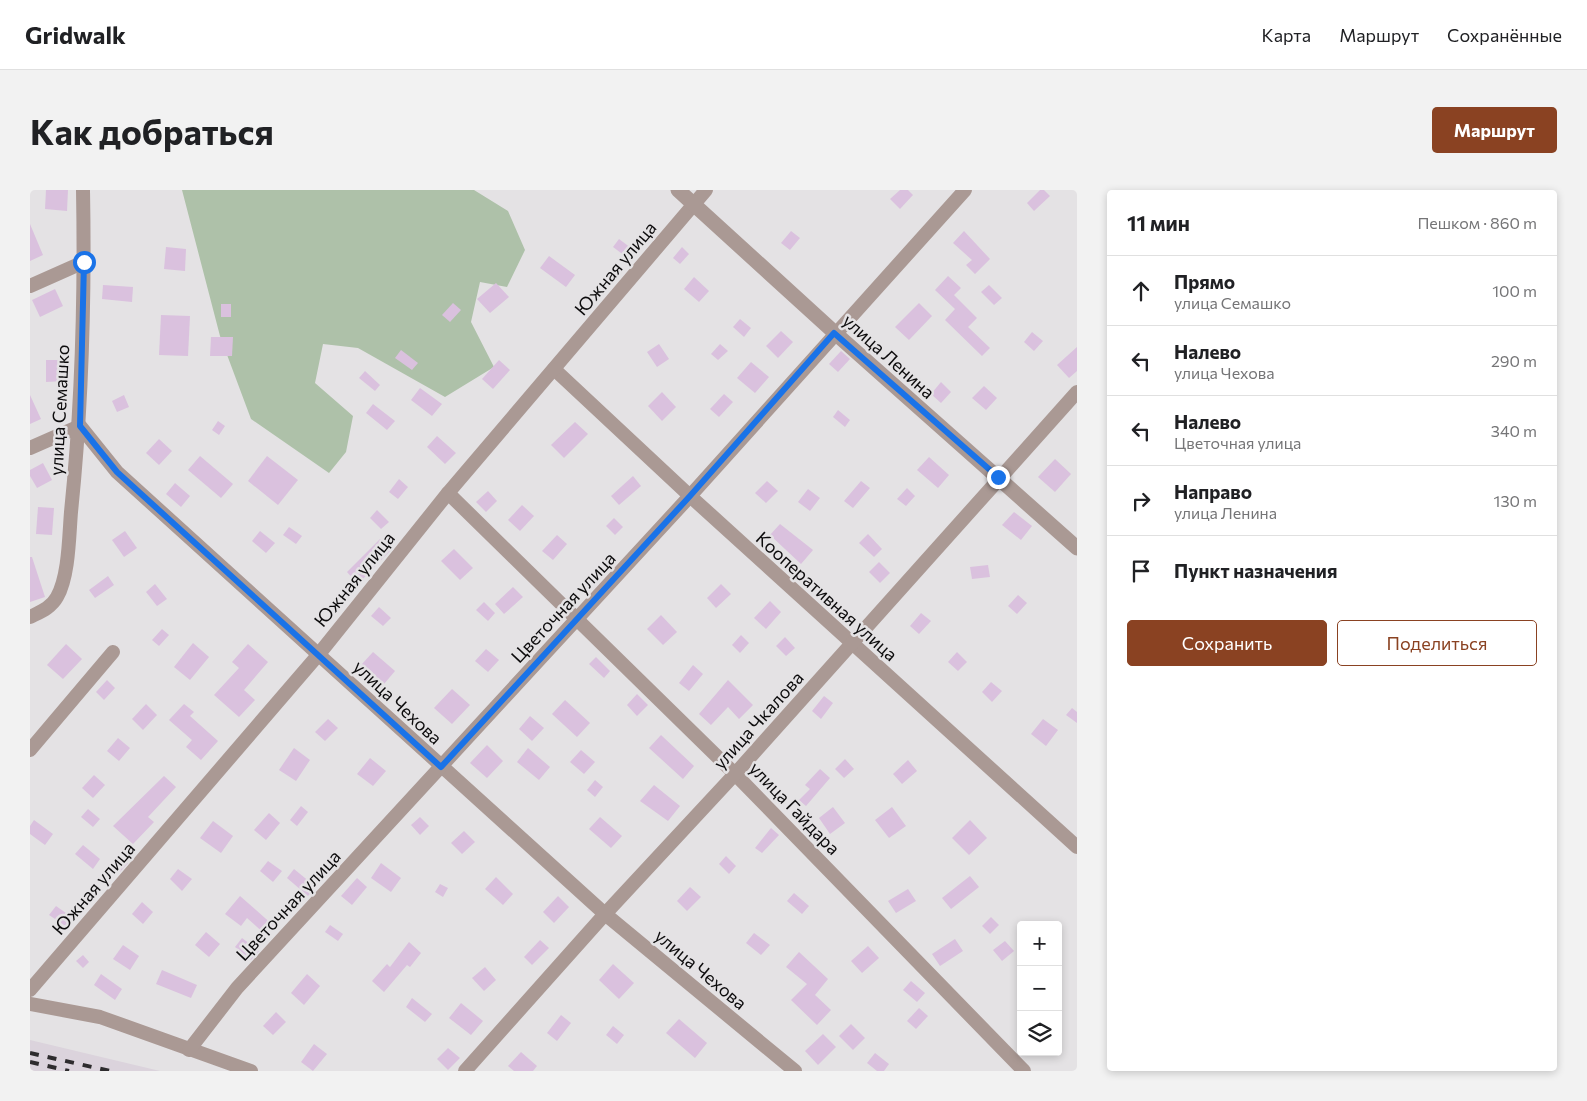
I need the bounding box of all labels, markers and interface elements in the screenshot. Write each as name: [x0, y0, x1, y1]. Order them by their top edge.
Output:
text: Gridwalk: [25, 20, 126, 49]
text: Карта: [1262, 24, 1311, 46]
text: Маршрут: [1339, 24, 1419, 46]
text: Сохранённые: [1447, 24, 1562, 46]
button: Маршрут: [1432, 107, 1557, 153]
text: Как добраться: [30, 109, 274, 152]
text: 11 мин: [1127, 210, 1190, 235]
text: Пешком · 860 m: [1417, 213, 1537, 232]
street label: Южная улица: [569, 217, 661, 319]
route start: [73, 251, 96, 274]
text: Прямо: [1174, 270, 1235, 293]
icon: ahead: [1127, 277, 1155, 305]
text: 100 m: [1492, 281, 1537, 300]
text: улица Семашко: [1174, 293, 1291, 312]
street label: улица Ленина: [839, 309, 939, 403]
text: Налево: [1174, 340, 1241, 363]
street label: улица Семашко: [45, 344, 73, 476]
icon: left: [1127, 347, 1155, 375]
text: 290 m: [1491, 351, 1537, 370]
text: улица Чехова: [1174, 363, 1275, 382]
text: Налево: [1174, 410, 1241, 433]
icon: left: [1127, 417, 1155, 445]
text: 340 m: [1491, 421, 1537, 440]
text: Цветочная улица: [1174, 433, 1301, 452]
route end: [987, 466, 1010, 489]
text: Направо: [1174, 480, 1252, 503]
icon: right: [1127, 487, 1155, 515]
text: 130 m: [1494, 491, 1537, 510]
text: улица Ленина: [1174, 503, 1277, 522]
street label: Южная улица: [309, 527, 399, 631]
street label: Кооперативная улица: [752, 527, 902, 665]
street label: Цветочная улица: [506, 547, 620, 667]
icon: arrive: [1127, 557, 1155, 585]
text: Пункт назначения: [1174, 559, 1337, 582]
button: Сохранить: [1127, 620, 1327, 666]
button: Поделиться: [1337, 620, 1537, 666]
street label: улица Чехова: [349, 655, 447, 749]
street label: улица Чкалова: [708, 667, 808, 773]
street label: улица Гайдара: [745, 757, 845, 859]
street label: Южная улица: [47, 837, 139, 939]
street label: Цветочная улица: [231, 845, 345, 965]
map controls: [1017, 921, 1062, 1056]
button: +: [1017, 921, 1062, 966]
street label: улица Чехова: [651, 924, 751, 1014]
button: −: [1017, 966, 1062, 1011]
button: layers: [1017, 1011, 1062, 1056]

